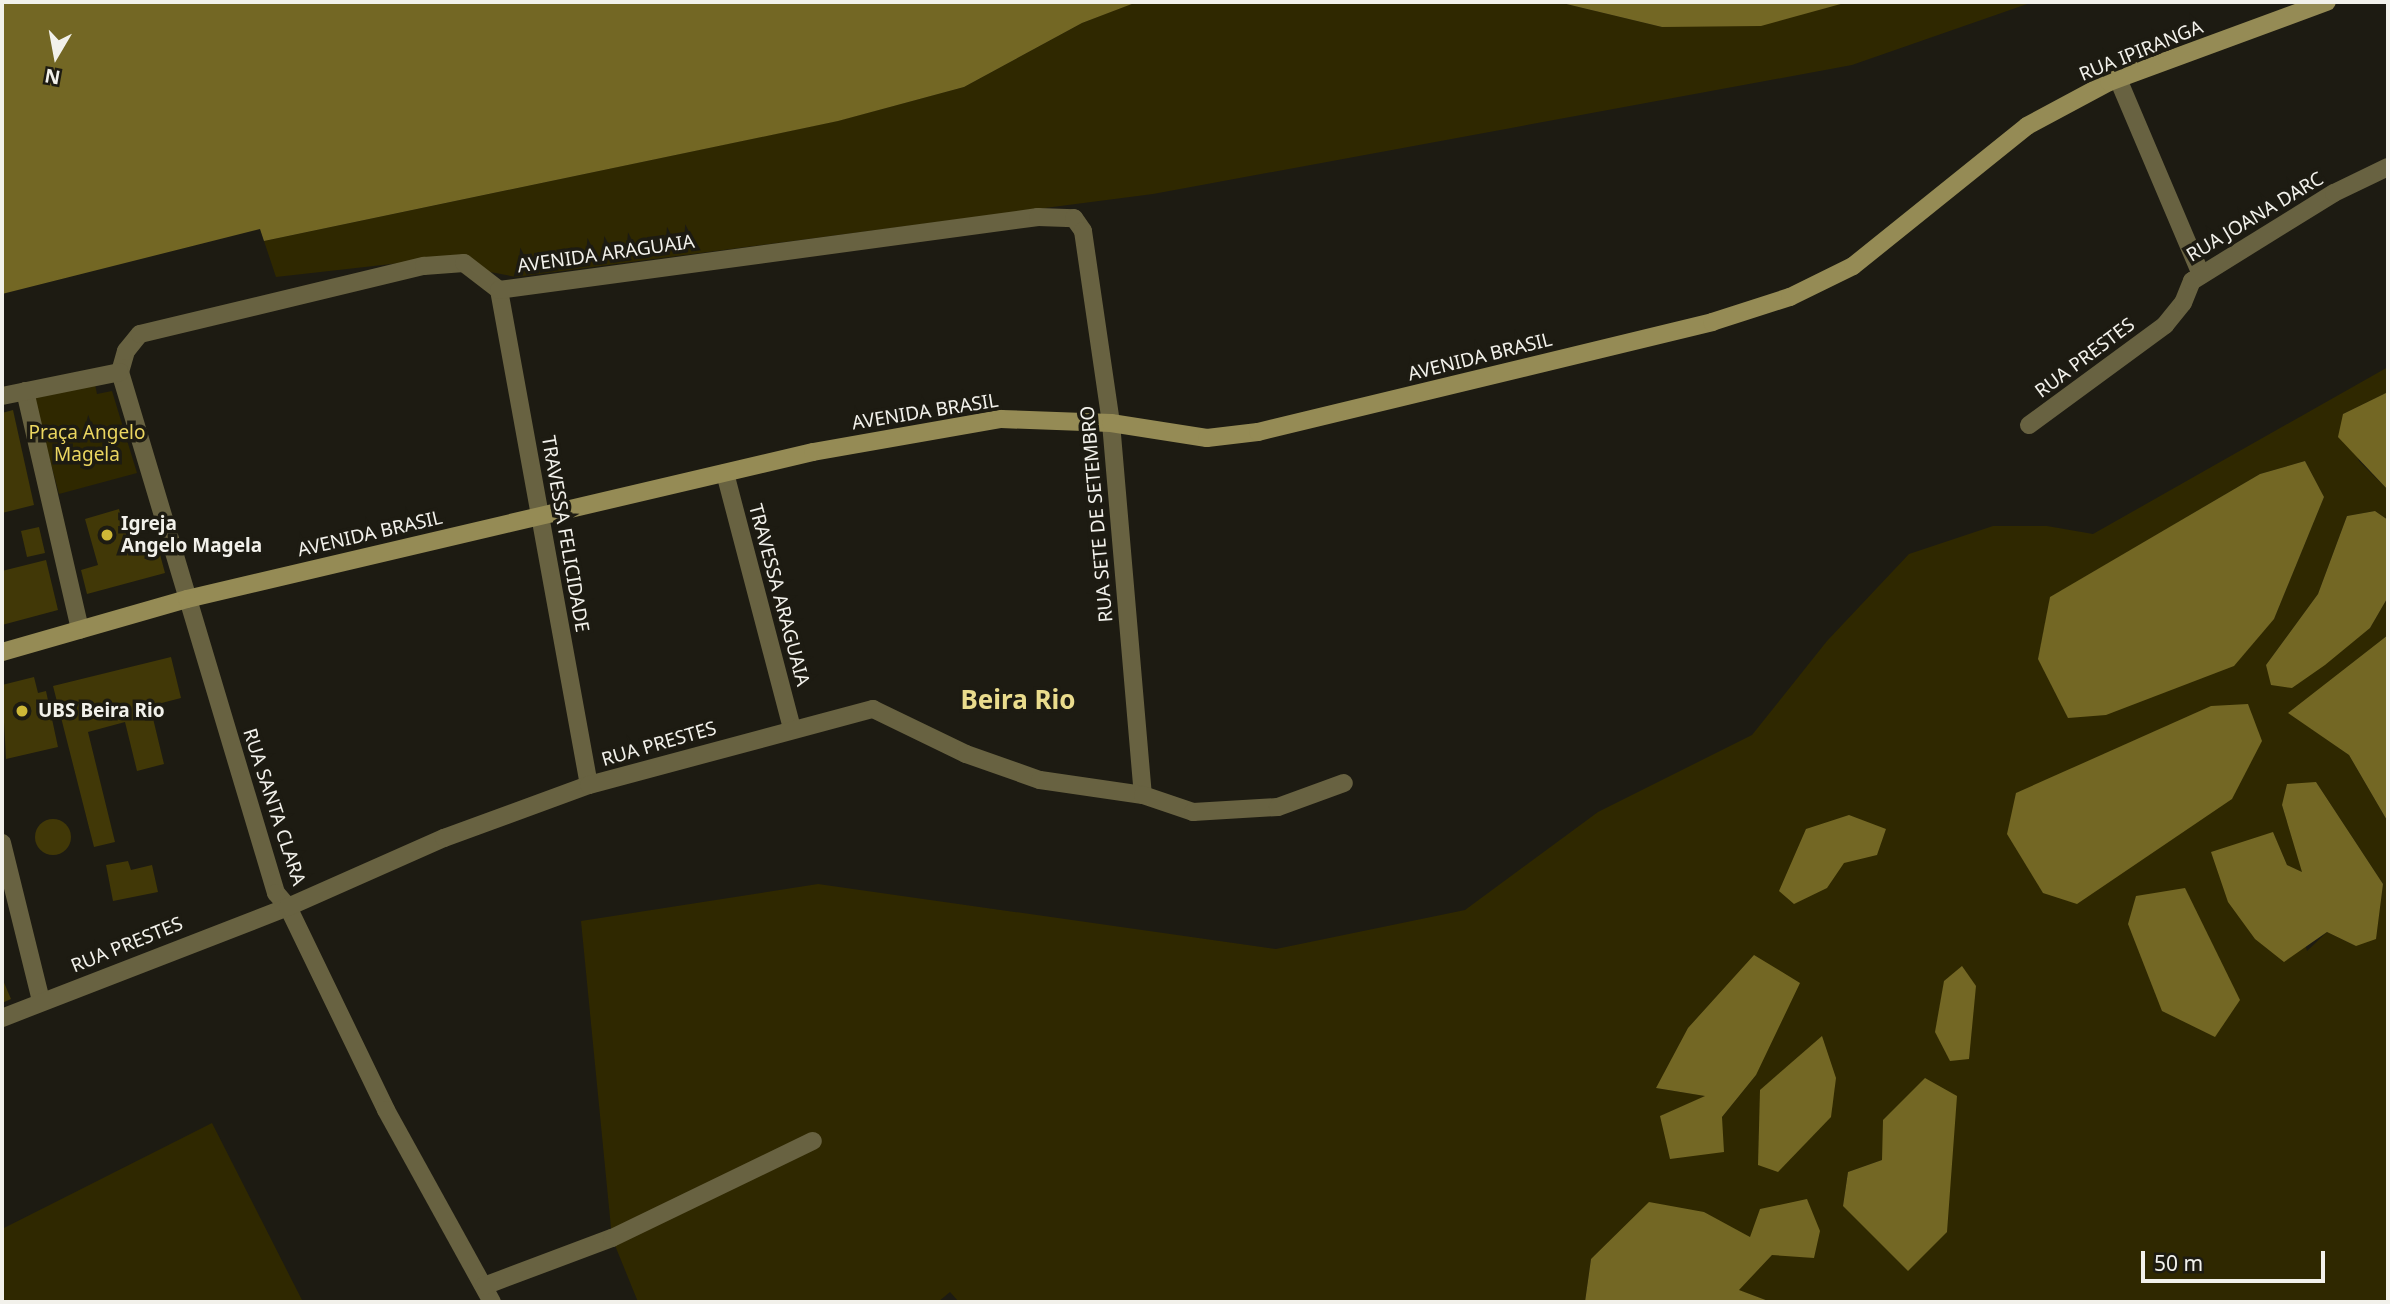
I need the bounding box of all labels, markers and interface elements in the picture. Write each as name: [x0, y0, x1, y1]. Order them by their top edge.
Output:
street label: RUA IPIRANGA: [2076, 16, 2206, 86]
north arrow: [21, 21, 91, 91]
text: N: [42, 63, 62, 91]
street label: RUA JOANA DARC: [2183, 167, 2327, 267]
street label: AVENIDA ARAGUAIA: [516, 230, 696, 278]
street label: RUA PRESTES: [2031, 313, 2139, 403]
street label: AVENIDA BRASIL: [1405, 328, 1555, 386]
street label: AVENIDA BRASIL: [850, 389, 1000, 435]
street label: RUA SETE DE SETEMBRO: [1076, 405, 1118, 623]
park label: Praça Angelo Magela: [28, 422, 146, 466]
street label: TRAVESSA FELICIDADE: [536, 434, 594, 634]
street label: TRAVESSA ARAGUAIA: [744, 501, 814, 689]
street label: AVENIDA BRASIL: [295, 506, 445, 562]
place label: Igreja Angelo Magela: [121, 513, 262, 557]
marker: Igreja Angelo Magela: [99, 527, 115, 543]
district label: Beira Rio: [960, 684, 1076, 716]
place label: UBS Beira Rio: [38, 700, 165, 722]
marker: UBS Beira Rio: [12, 701, 32, 721]
street label: RUA PRESTES: [599, 717, 719, 771]
street label: RUA SANTA CLARA: [238, 725, 310, 889]
street label: RUA PRESTES: [68, 912, 186, 978]
scale bar: [2145, 1238, 2329, 1282]
text: 50 m: [2154, 1249, 2203, 1277]

